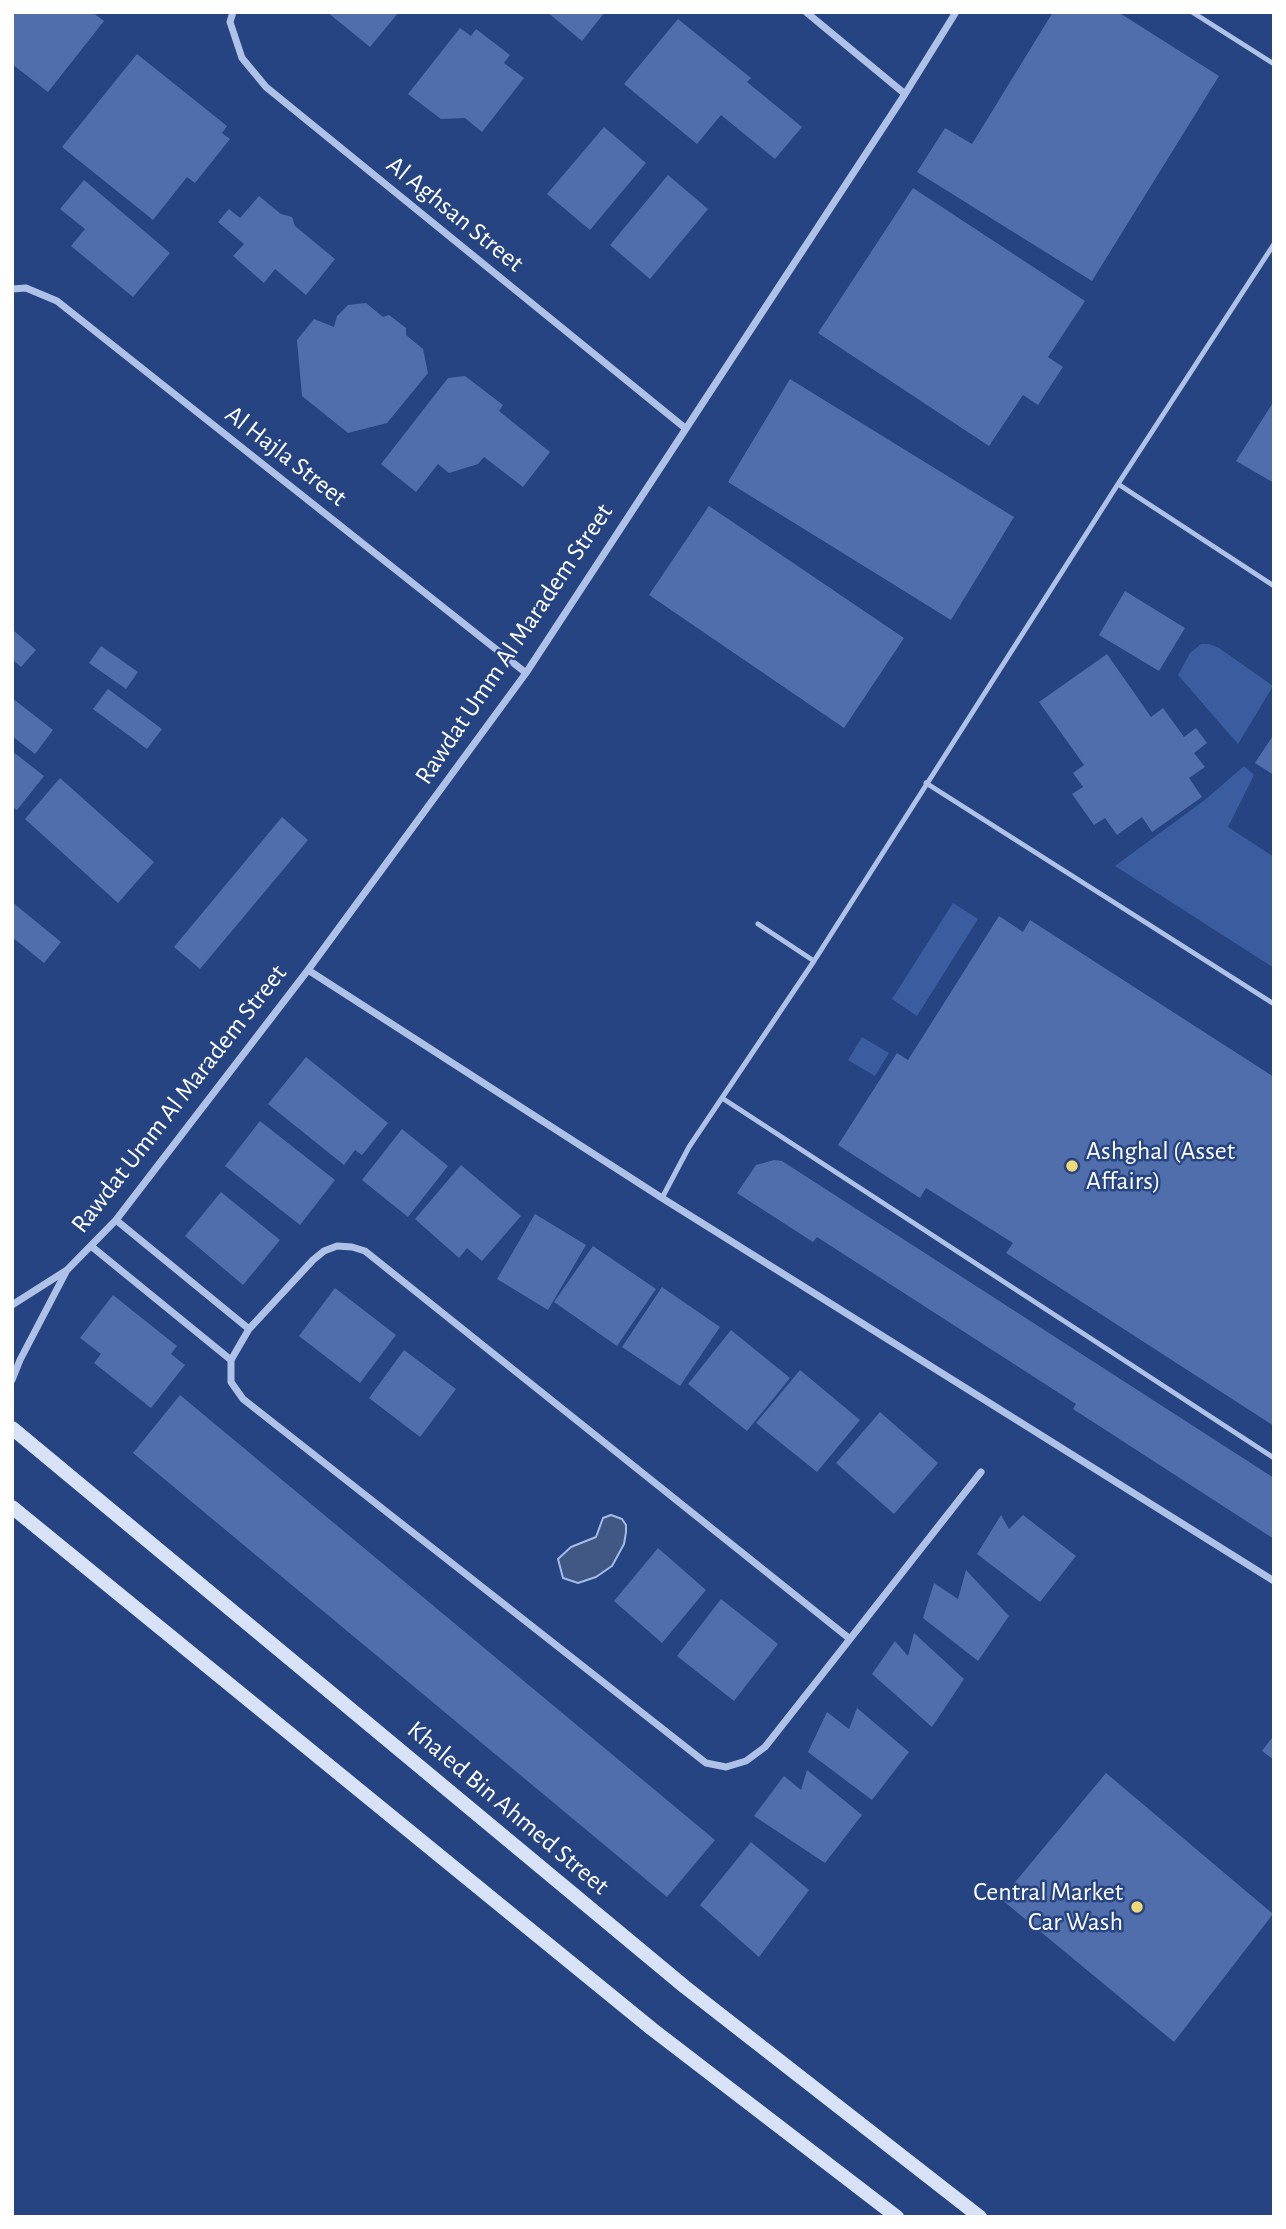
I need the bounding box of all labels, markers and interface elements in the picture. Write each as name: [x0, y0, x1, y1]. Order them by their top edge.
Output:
street label: Al Aghsan Street: [380, 149, 530, 279]
street label: Al Hajla Street: [219, 399, 353, 513]
street label: Rawdat Umm Al Maradem Street: [408, 498, 620, 790]
street label: Rawdat Umm Al Maradem Street: [65, 959, 293, 1239]
place label: Ashghal (Asset Affairs): [1086, 1135, 1235, 1196]
marker: Ashghal (Asset Affairs): [1064, 1158, 1080, 1174]
street label: Khaled Bin Ahmed Street: [401, 1714, 615, 1902]
place label: Central Market Car Wash: [973, 1876, 1123, 1938]
marker: Central Market Car Wash: [1129, 1899, 1145, 1915]

